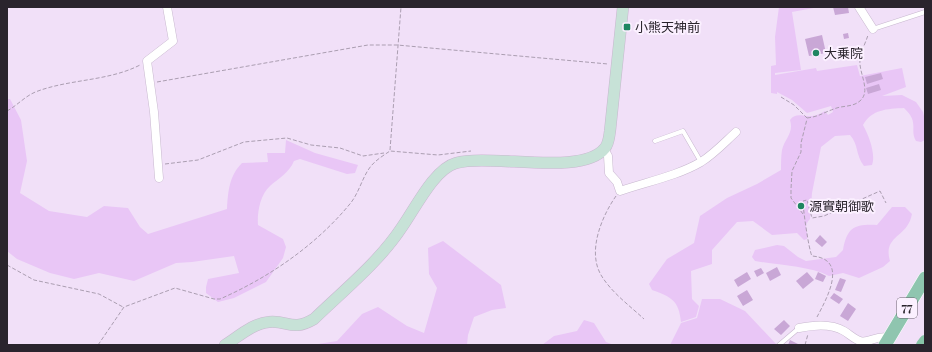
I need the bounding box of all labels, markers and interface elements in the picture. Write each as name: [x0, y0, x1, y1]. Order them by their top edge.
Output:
place label: 小熊天神前: [635, 18, 700, 35]
marker: 小熊天神前: [622, 22, 632, 32]
place label: 大乗院: [824, 44, 863, 61]
marker: 大乗院: [811, 48, 821, 58]
place label: 源實朝御歌: [809, 197, 874, 214]
marker: 源實朝御歌: [796, 201, 806, 211]
road number: 77: [897, 298, 917, 318]

